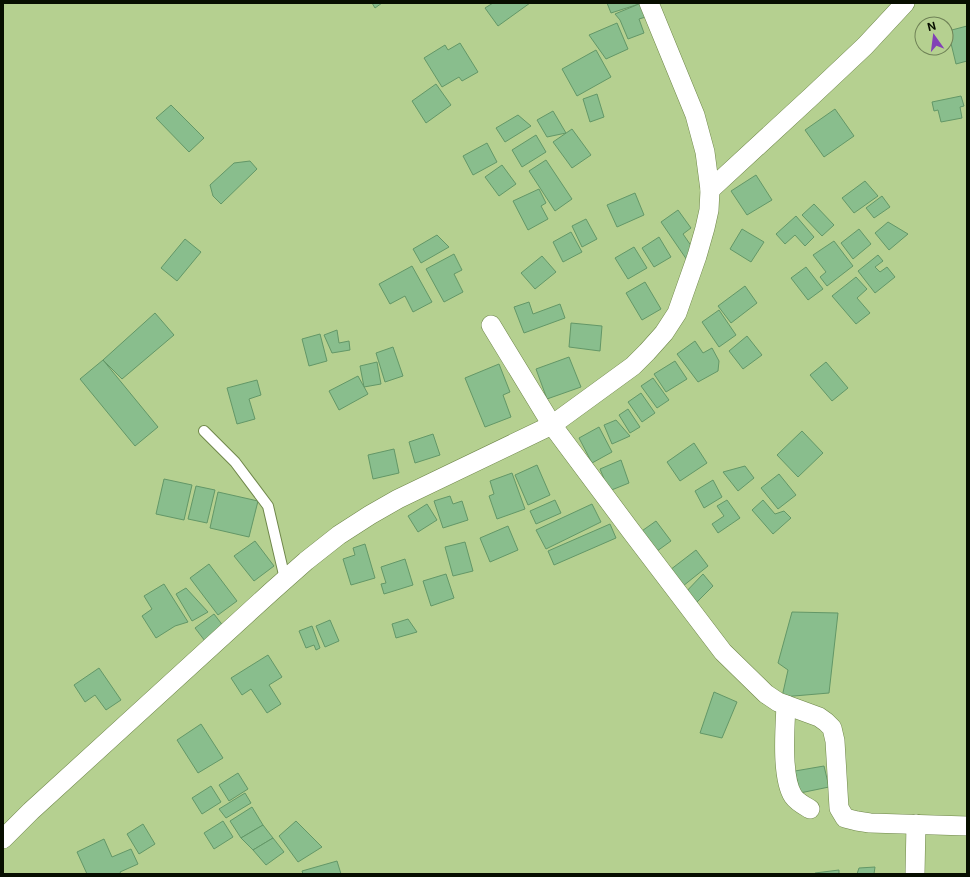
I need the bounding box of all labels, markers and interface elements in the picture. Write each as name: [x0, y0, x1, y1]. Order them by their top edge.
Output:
north arrow: [914, 16, 954, 56]
text: N: [926, 18, 937, 34]

